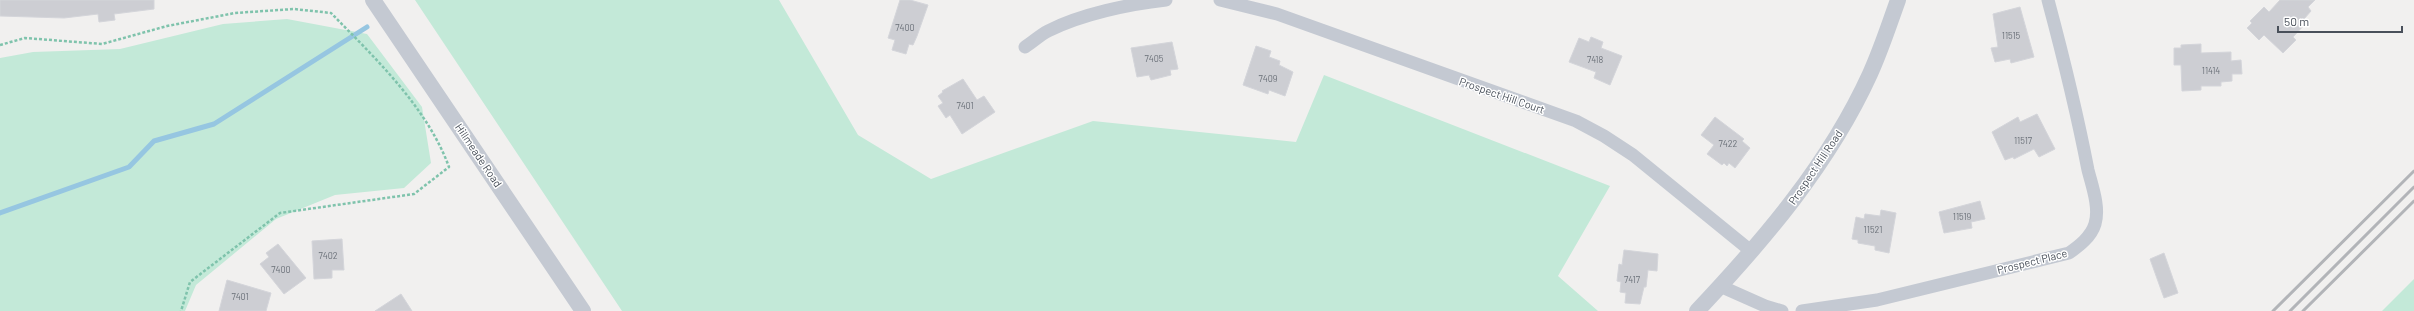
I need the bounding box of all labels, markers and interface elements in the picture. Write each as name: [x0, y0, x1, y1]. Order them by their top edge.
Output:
scale bar: [2278, 8, 2402, 34]
text: 50 m: [2284, 14, 2309, 28]
house number: 7400: [895, 22, 915, 33]
house number: 11515: [2002, 30, 2021, 41]
house number: 7405: [1145, 53, 1164, 64]
house number: 7418: [1587, 54, 1603, 65]
house number: 11414: [2202, 65, 2220, 76]
house number: 7409: [1259, 73, 1278, 84]
street label: Prospect Hill Court: [1458, 74, 1546, 116]
house number: 7401: [956, 100, 974, 111]
street label: Hillmeade Road: [453, 121, 505, 189]
street label: Prospect Hill Road: [1785, 127, 1845, 207]
house number: 11517: [2014, 135, 2033, 146]
house number: 7422: [1719, 138, 1738, 149]
house number: 11519: [1953, 211, 1972, 222]
house number: 11521: [1864, 224, 1882, 235]
street label: Prospect Place: [1996, 246, 2069, 276]
house number: 7402: [318, 250, 338, 261]
house number: 7400: [271, 264, 291, 275]
house number: 7417: [1624, 274, 1641, 285]
house number: 7401: [231, 291, 249, 302]

